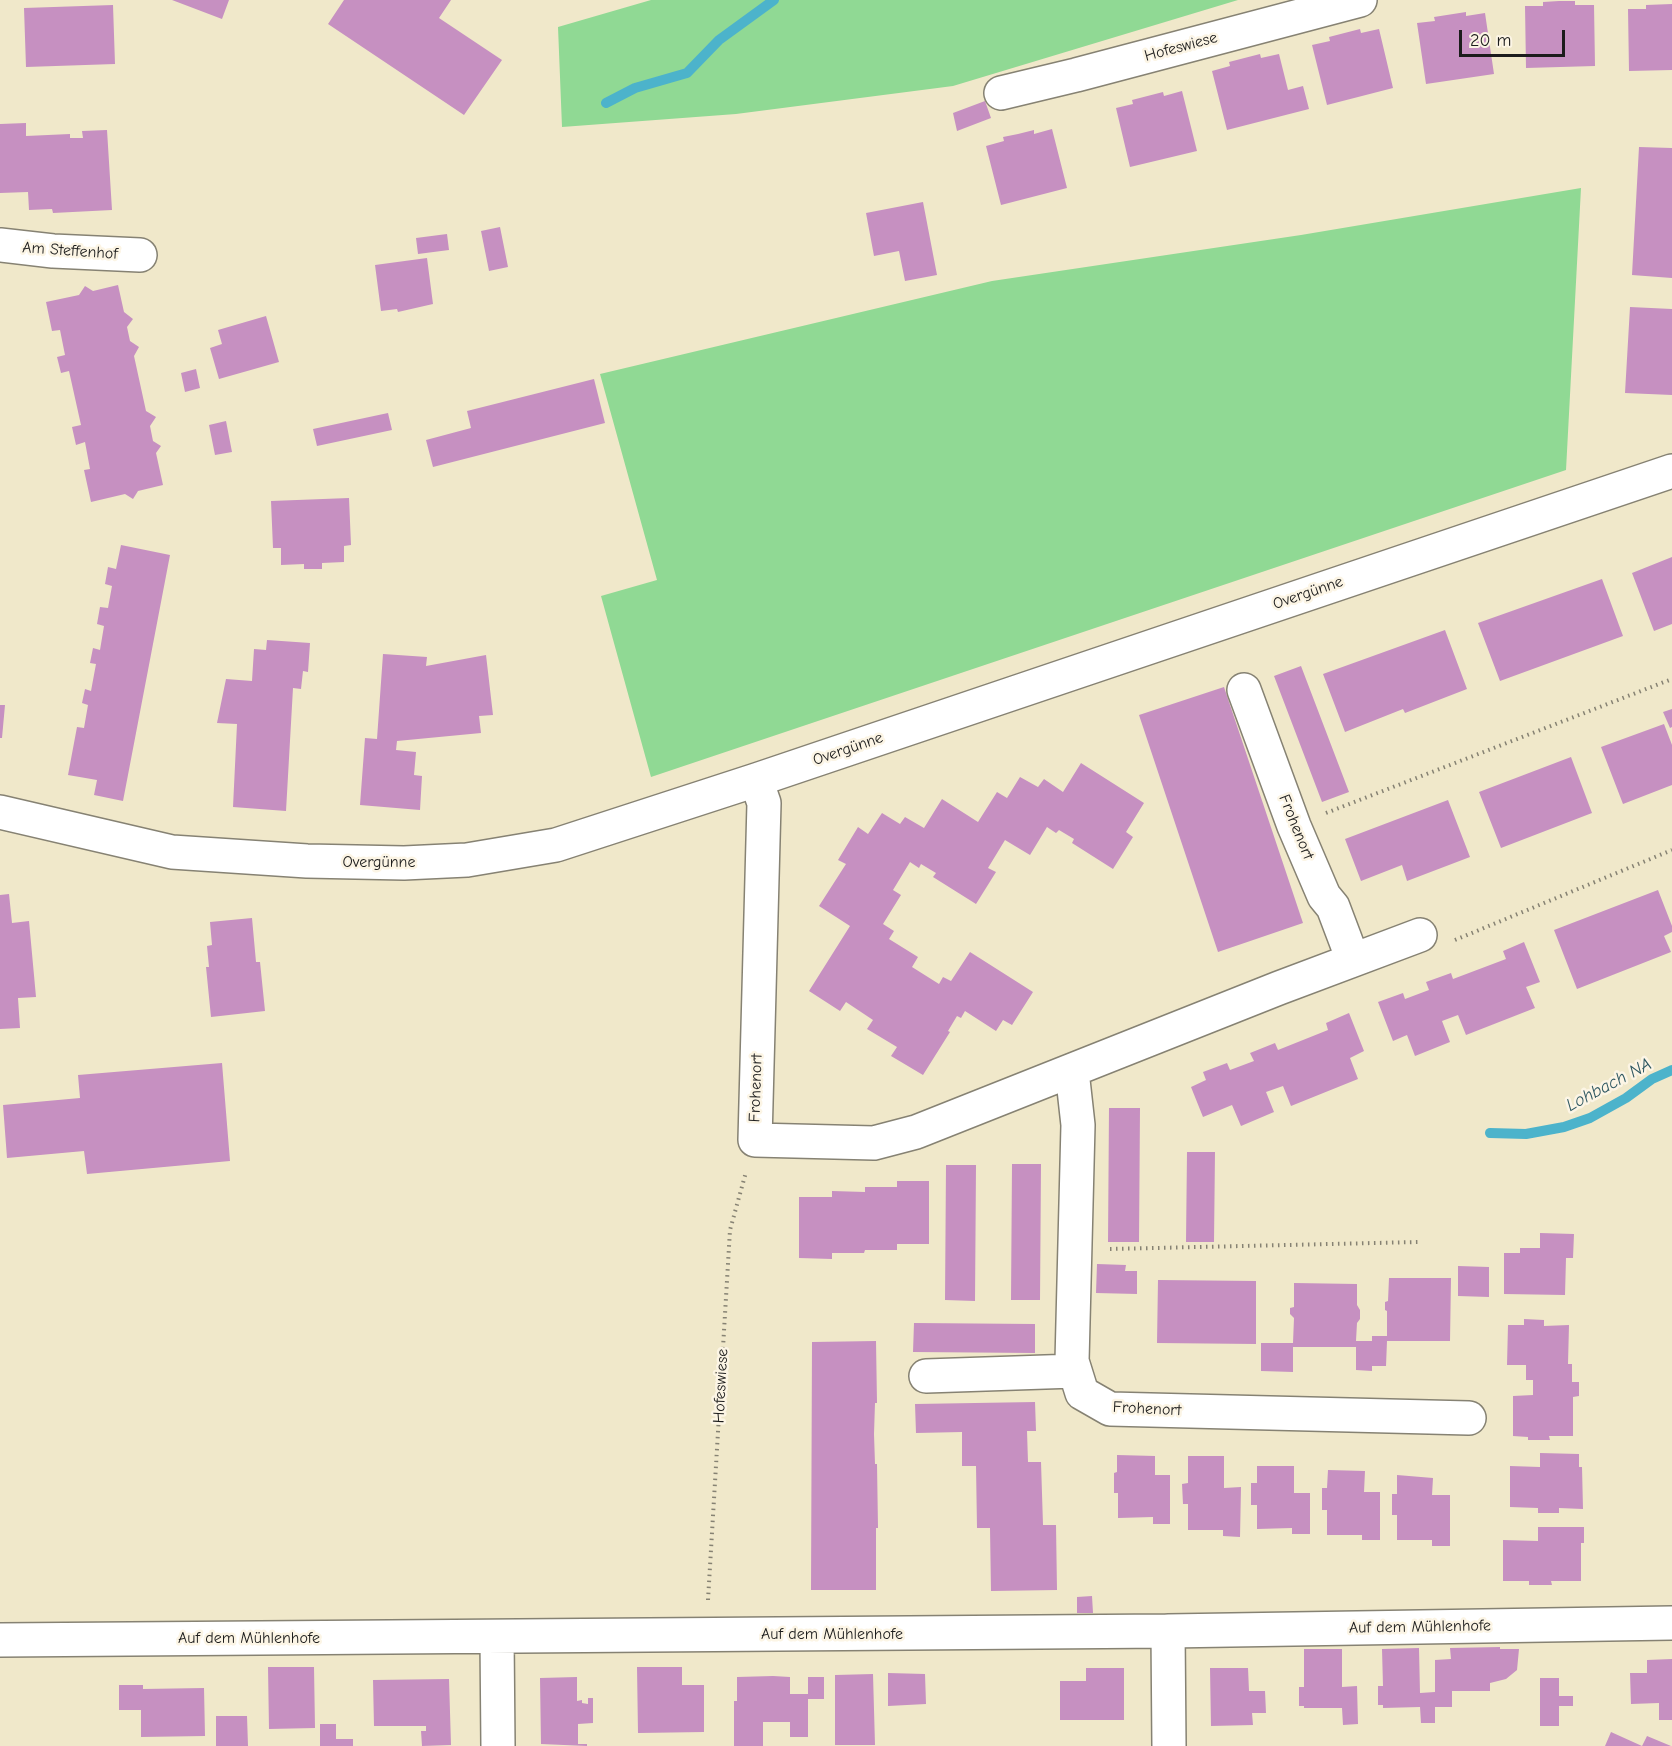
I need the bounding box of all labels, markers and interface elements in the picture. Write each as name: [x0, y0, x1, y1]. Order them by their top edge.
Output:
scale bar: [1462, 18, 1568, 56]
street label: Hofeswiese: [1142, 28, 1220, 66]
text: 20 m: [1470, 30, 1511, 51]
street label: Am Steffenhof: [22, 238, 118, 264]
street label: Overgünne: [1270, 572, 1346, 614]
street label: Overgünne: [810, 728, 886, 770]
street label: Frohenort: [1274, 792, 1318, 862]
street label: Overgünne: [343, 852, 415, 872]
street label: Frohenort: [745, 1053, 767, 1123]
water label: Lohbach NA: [1563, 1053, 1655, 1117]
street label: Hofeswiese: [709, 1348, 733, 1424]
street label: Frohenort: [1112, 1398, 1182, 1420]
street label: Auf dem Mühlenhofe: [1349, 1616, 1491, 1638]
street label: Auf dem Mühlenhofe: [761, 1624, 903, 1644]
street label: Auf dem Mühlenhofe: [178, 1628, 320, 1648]

